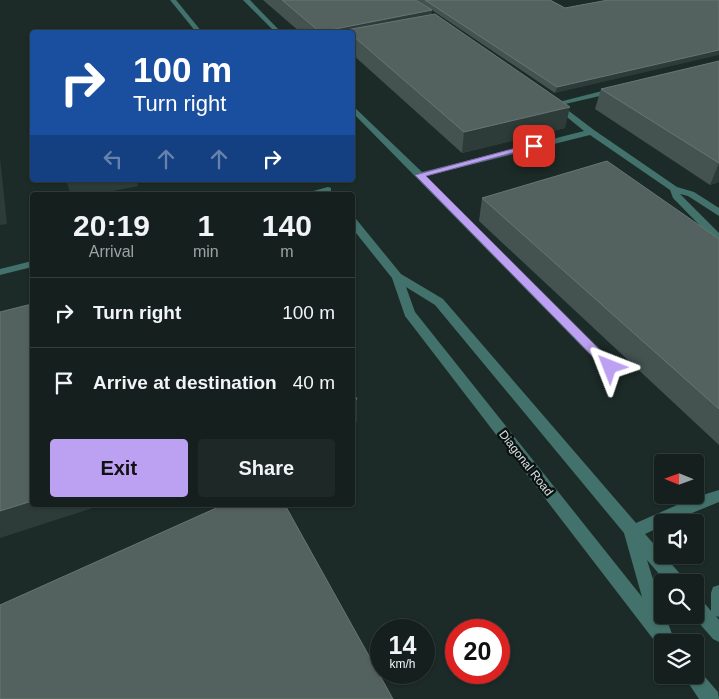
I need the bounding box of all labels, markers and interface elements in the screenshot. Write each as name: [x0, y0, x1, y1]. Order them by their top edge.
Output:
icon: right: [50, 50, 115, 115]
text: 100 m: [133, 50, 232, 89]
text: Turn right: [133, 91, 226, 116]
pin: [513, 125, 555, 167]
icon: arrive: [520, 132, 548, 160]
icon: left: [99, 145, 127, 173]
icon: ahead: [152, 145, 180, 173]
icon: ahead: [205, 145, 233, 173]
icon: right: [258, 145, 286, 173]
text: 20:19: [73, 209, 150, 242]
text: 1: [197, 209, 214, 242]
text: 140: [262, 209, 312, 242]
text: Arrival: [89, 243, 134, 260]
text: min: [193, 243, 219, 260]
text: m: [280, 243, 293, 260]
icon: right: [50, 299, 78, 327]
text: Turn right: [93, 302, 181, 323]
text: 100 m: [282, 302, 335, 323]
position arrow: [583, 340, 635, 392]
icon: arrive: [50, 369, 78, 397]
text: Arrive at destination: [93, 372, 277, 393]
text: 40 m: [293, 372, 335, 393]
street label: Diagonal Road: [496, 427, 556, 499]
button: Exit: [50, 439, 188, 497]
button: Share: [198, 439, 335, 497]
north arrow: [654, 454, 704, 504]
map controls: [654, 454, 704, 684]
button: sound: [654, 514, 704, 564]
button: search: [654, 574, 704, 624]
speed limit sign: 20: [445, 619, 510, 684]
text: 14: [389, 631, 416, 659]
button: layers: [654, 634, 704, 684]
text: km/h: [389, 657, 416, 671]

